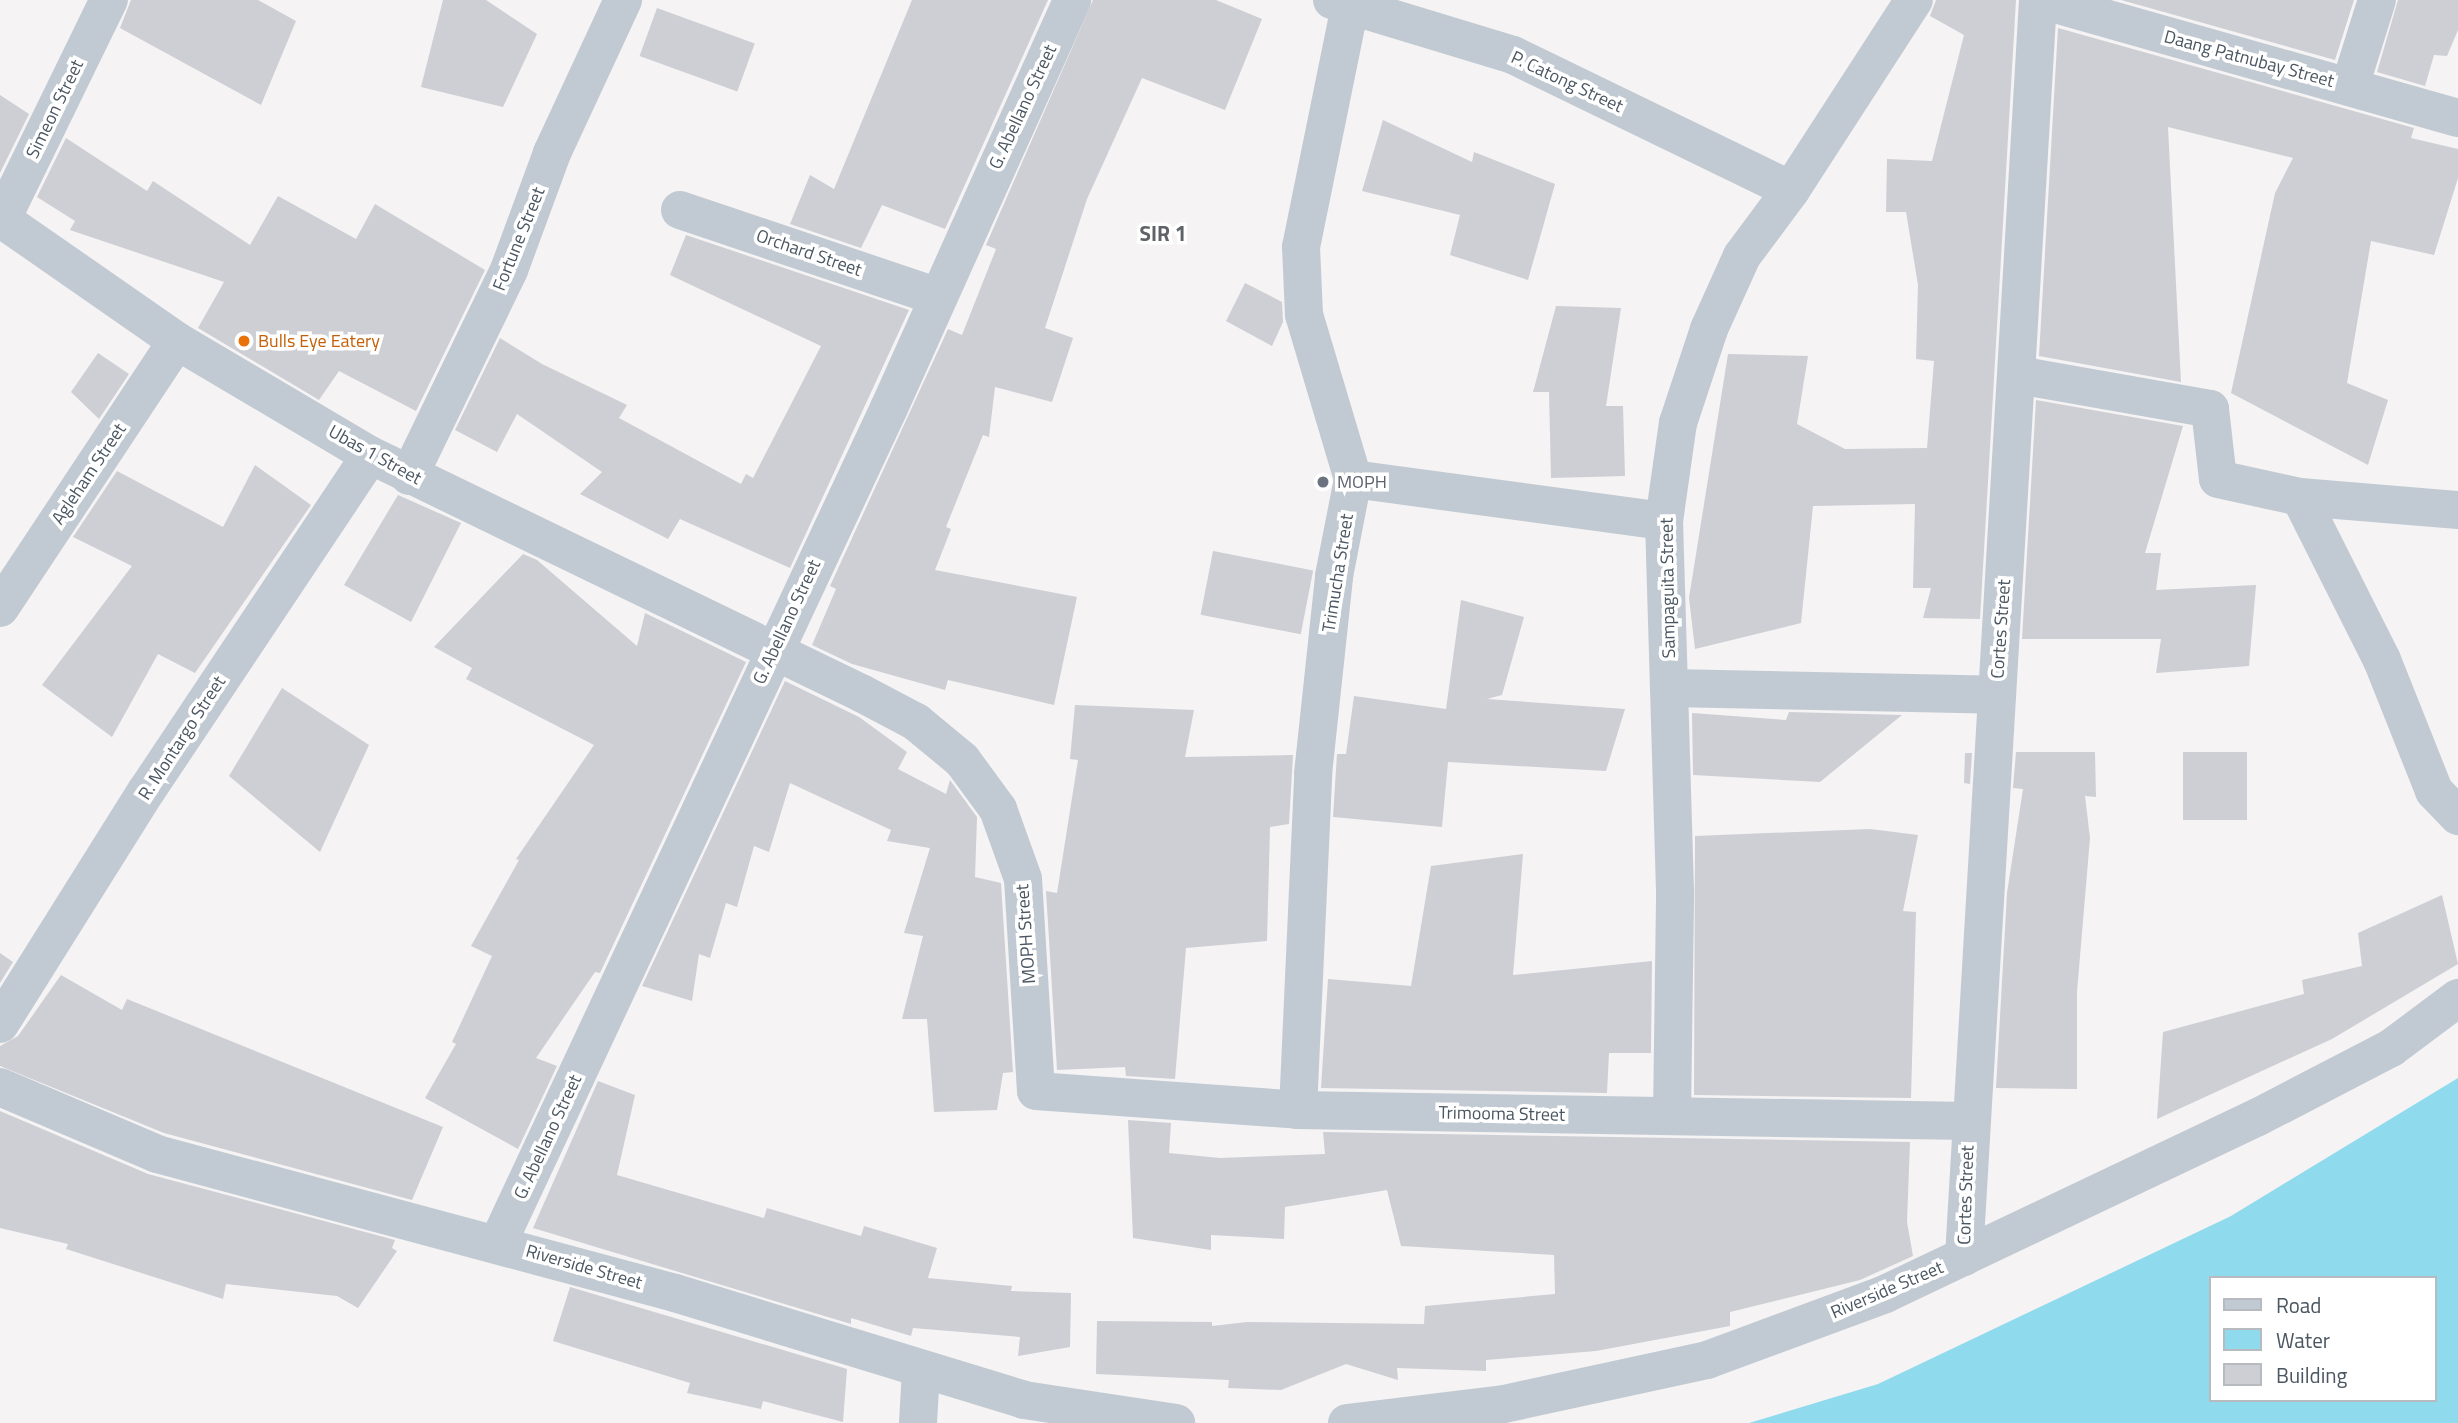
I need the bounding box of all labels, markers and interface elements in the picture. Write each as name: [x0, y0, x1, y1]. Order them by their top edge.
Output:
street label: Daang Patnubay Street: [2162, 26, 2336, 92]
street label: G. Abellano Street: [985, 41, 1061, 173]
street label: P. Catong Street: [1508, 47, 1626, 117]
street label: Simeon Street: [22, 56, 88, 162]
street label: Fortune Street: [488, 184, 550, 294]
district label: SIR 1: [1140, 220, 1186, 246]
street label: Orchard Street: [753, 225, 865, 281]
place label: Bulls Eye Eatery: [258, 330, 380, 352]
marker: Bulls Eye Eatery: [236, 333, 252, 349]
street label: Agleham Street: [47, 419, 131, 529]
street label: Ubas 1 Street: [325, 421, 425, 489]
place label: MOPH: [1337, 471, 1387, 493]
marker: MOPH: [1315, 474, 1331, 490]
street label: Trimucha Street: [1318, 512, 1358, 634]
street label: Sampaguita Street: [1656, 517, 1680, 659]
street label: G. Abellano Street: [749, 556, 825, 688]
street label: Cortes Street: [1987, 579, 2015, 679]
street label: R. Montargo Street: [134, 672, 230, 804]
street label: MOPH Street: [1012, 883, 1040, 985]
street label: G. Abellano Street: [510, 1071, 586, 1203]
street label: Trimooma Street: [1439, 1102, 1565, 1126]
street label: Cortes Street: [1953, 1145, 1979, 1245]
street label: Riverside Street: [523, 1240, 645, 1294]
street label: Riverside Street: [1827, 1257, 1947, 1323]
legend: [2210, 1276, 2437, 1402]
text: Road: [2276, 1289, 2321, 1321]
text: Water: [2276, 1324, 2330, 1356]
text: Building: [2276, 1359, 2347, 1391]

